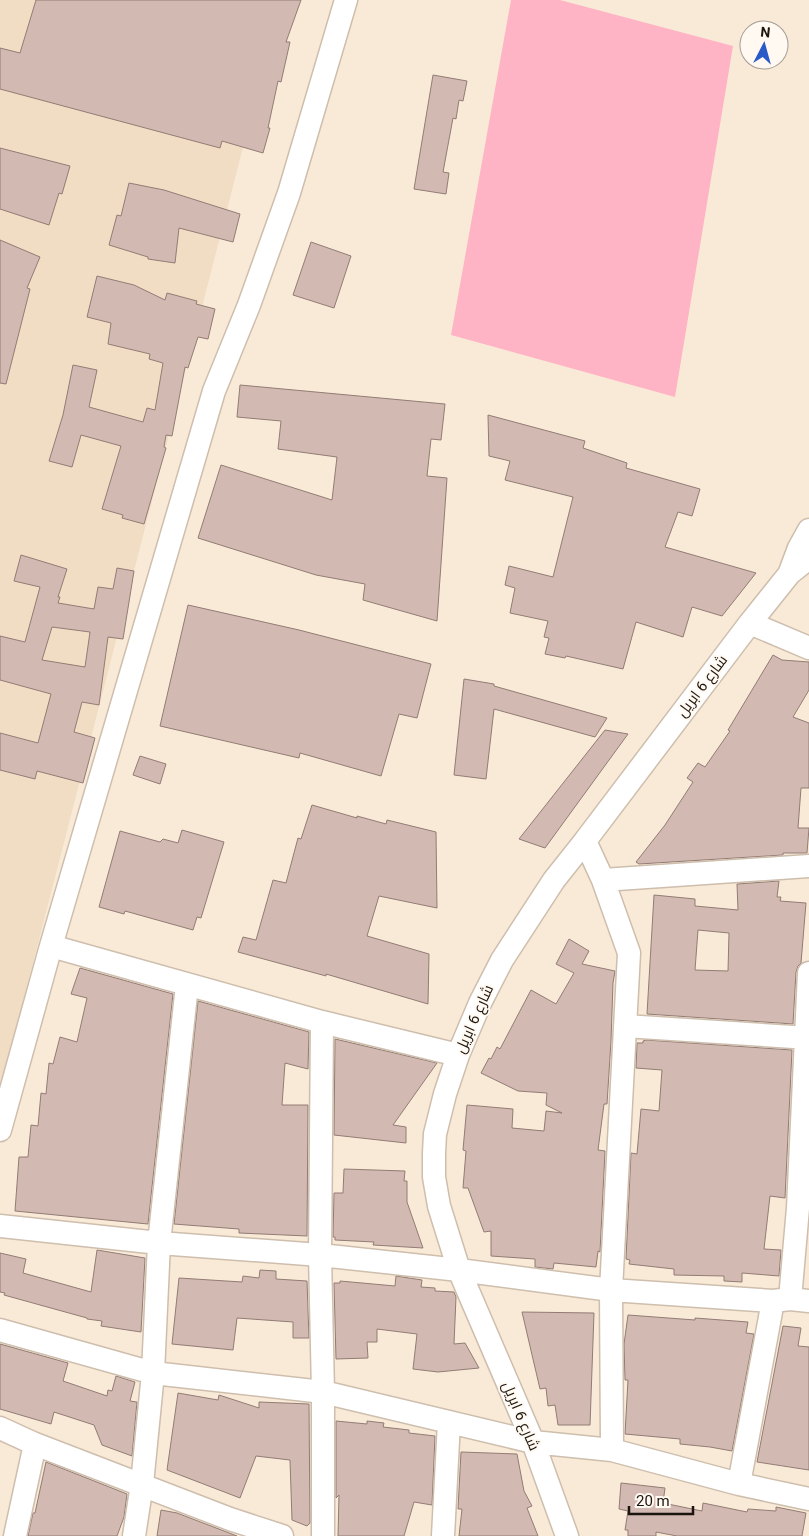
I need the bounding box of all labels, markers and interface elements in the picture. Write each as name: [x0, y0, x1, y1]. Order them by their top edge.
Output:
north arrow: [739, 20, 789, 70]
text: N: [760, 24, 771, 41]
street label: شارع 6 ابريل: [673, 651, 733, 722]
street label: شارع 6 ابريل: [451, 982, 499, 1057]
street label: شارع 6 ابريل: [497, 1379, 544, 1454]
scale bar: [629, 1484, 693, 1516]
text: 20 m: [636, 1492, 670, 1510]

